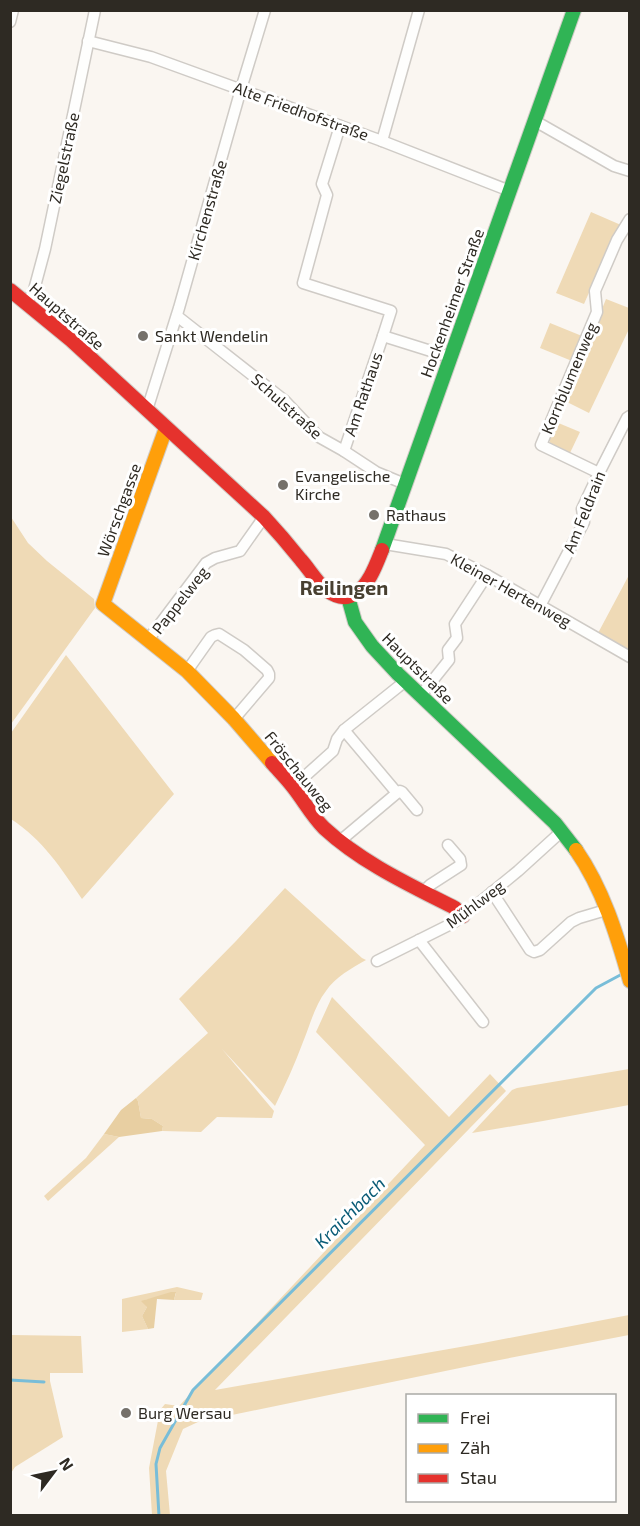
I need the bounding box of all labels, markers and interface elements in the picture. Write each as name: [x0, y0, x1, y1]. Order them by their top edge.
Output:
street label: Alte Friedhofstraße: [231, 77, 371, 144]
street label: Ziegelstraße: [45, 111, 82, 205]
street label: Kirchenstraße: [183, 158, 230, 262]
street label: Hockenheimer Straße: [416, 226, 487, 380]
street label: Hauptstraße: [26, 278, 109, 353]
street label: Kornblumenweg: [536, 319, 601, 437]
place label: Sankt Wendelin: [155, 326, 268, 345]
marker: Sankt Wendelin: [136, 329, 150, 343]
street label: Am Rathaus: [339, 349, 386, 438]
street label: Schulstraße: [248, 369, 327, 442]
street label: Wörschgasse: [93, 460, 144, 559]
place label: Evangelische Kirche: [295, 466, 390, 503]
street label: Am Feldrain: [558, 468, 609, 556]
marker: Evangelische Kirche: [276, 478, 290, 492]
place label: Rathaus: [386, 505, 446, 524]
marker: Rathaus: [367, 508, 381, 522]
street label: Kleiner Hertenweg: [448, 549, 575, 631]
street label: Pappelweg: [147, 562, 212, 637]
district label: Reilingen: [300, 575, 388, 599]
street label: Hauptstraße: [379, 628, 458, 707]
street label: Fröschauweg: [261, 727, 337, 815]
street label: Mühlweg: [442, 876, 507, 932]
water label: Kraichbach: [309, 1172, 389, 1252]
legend: [406, 1394, 616, 1502]
place label: Burg Wersau: [138, 1403, 232, 1422]
marker: Burg Wersau: [119, 1406, 133, 1420]
text: Frei: [460, 1406, 491, 1428]
text: Zäh: [460, 1436, 491, 1458]
north arrow: [24, 1442, 84, 1502]
text: N: [56, 1454, 78, 1474]
text: Stau: [460, 1466, 497, 1488]

